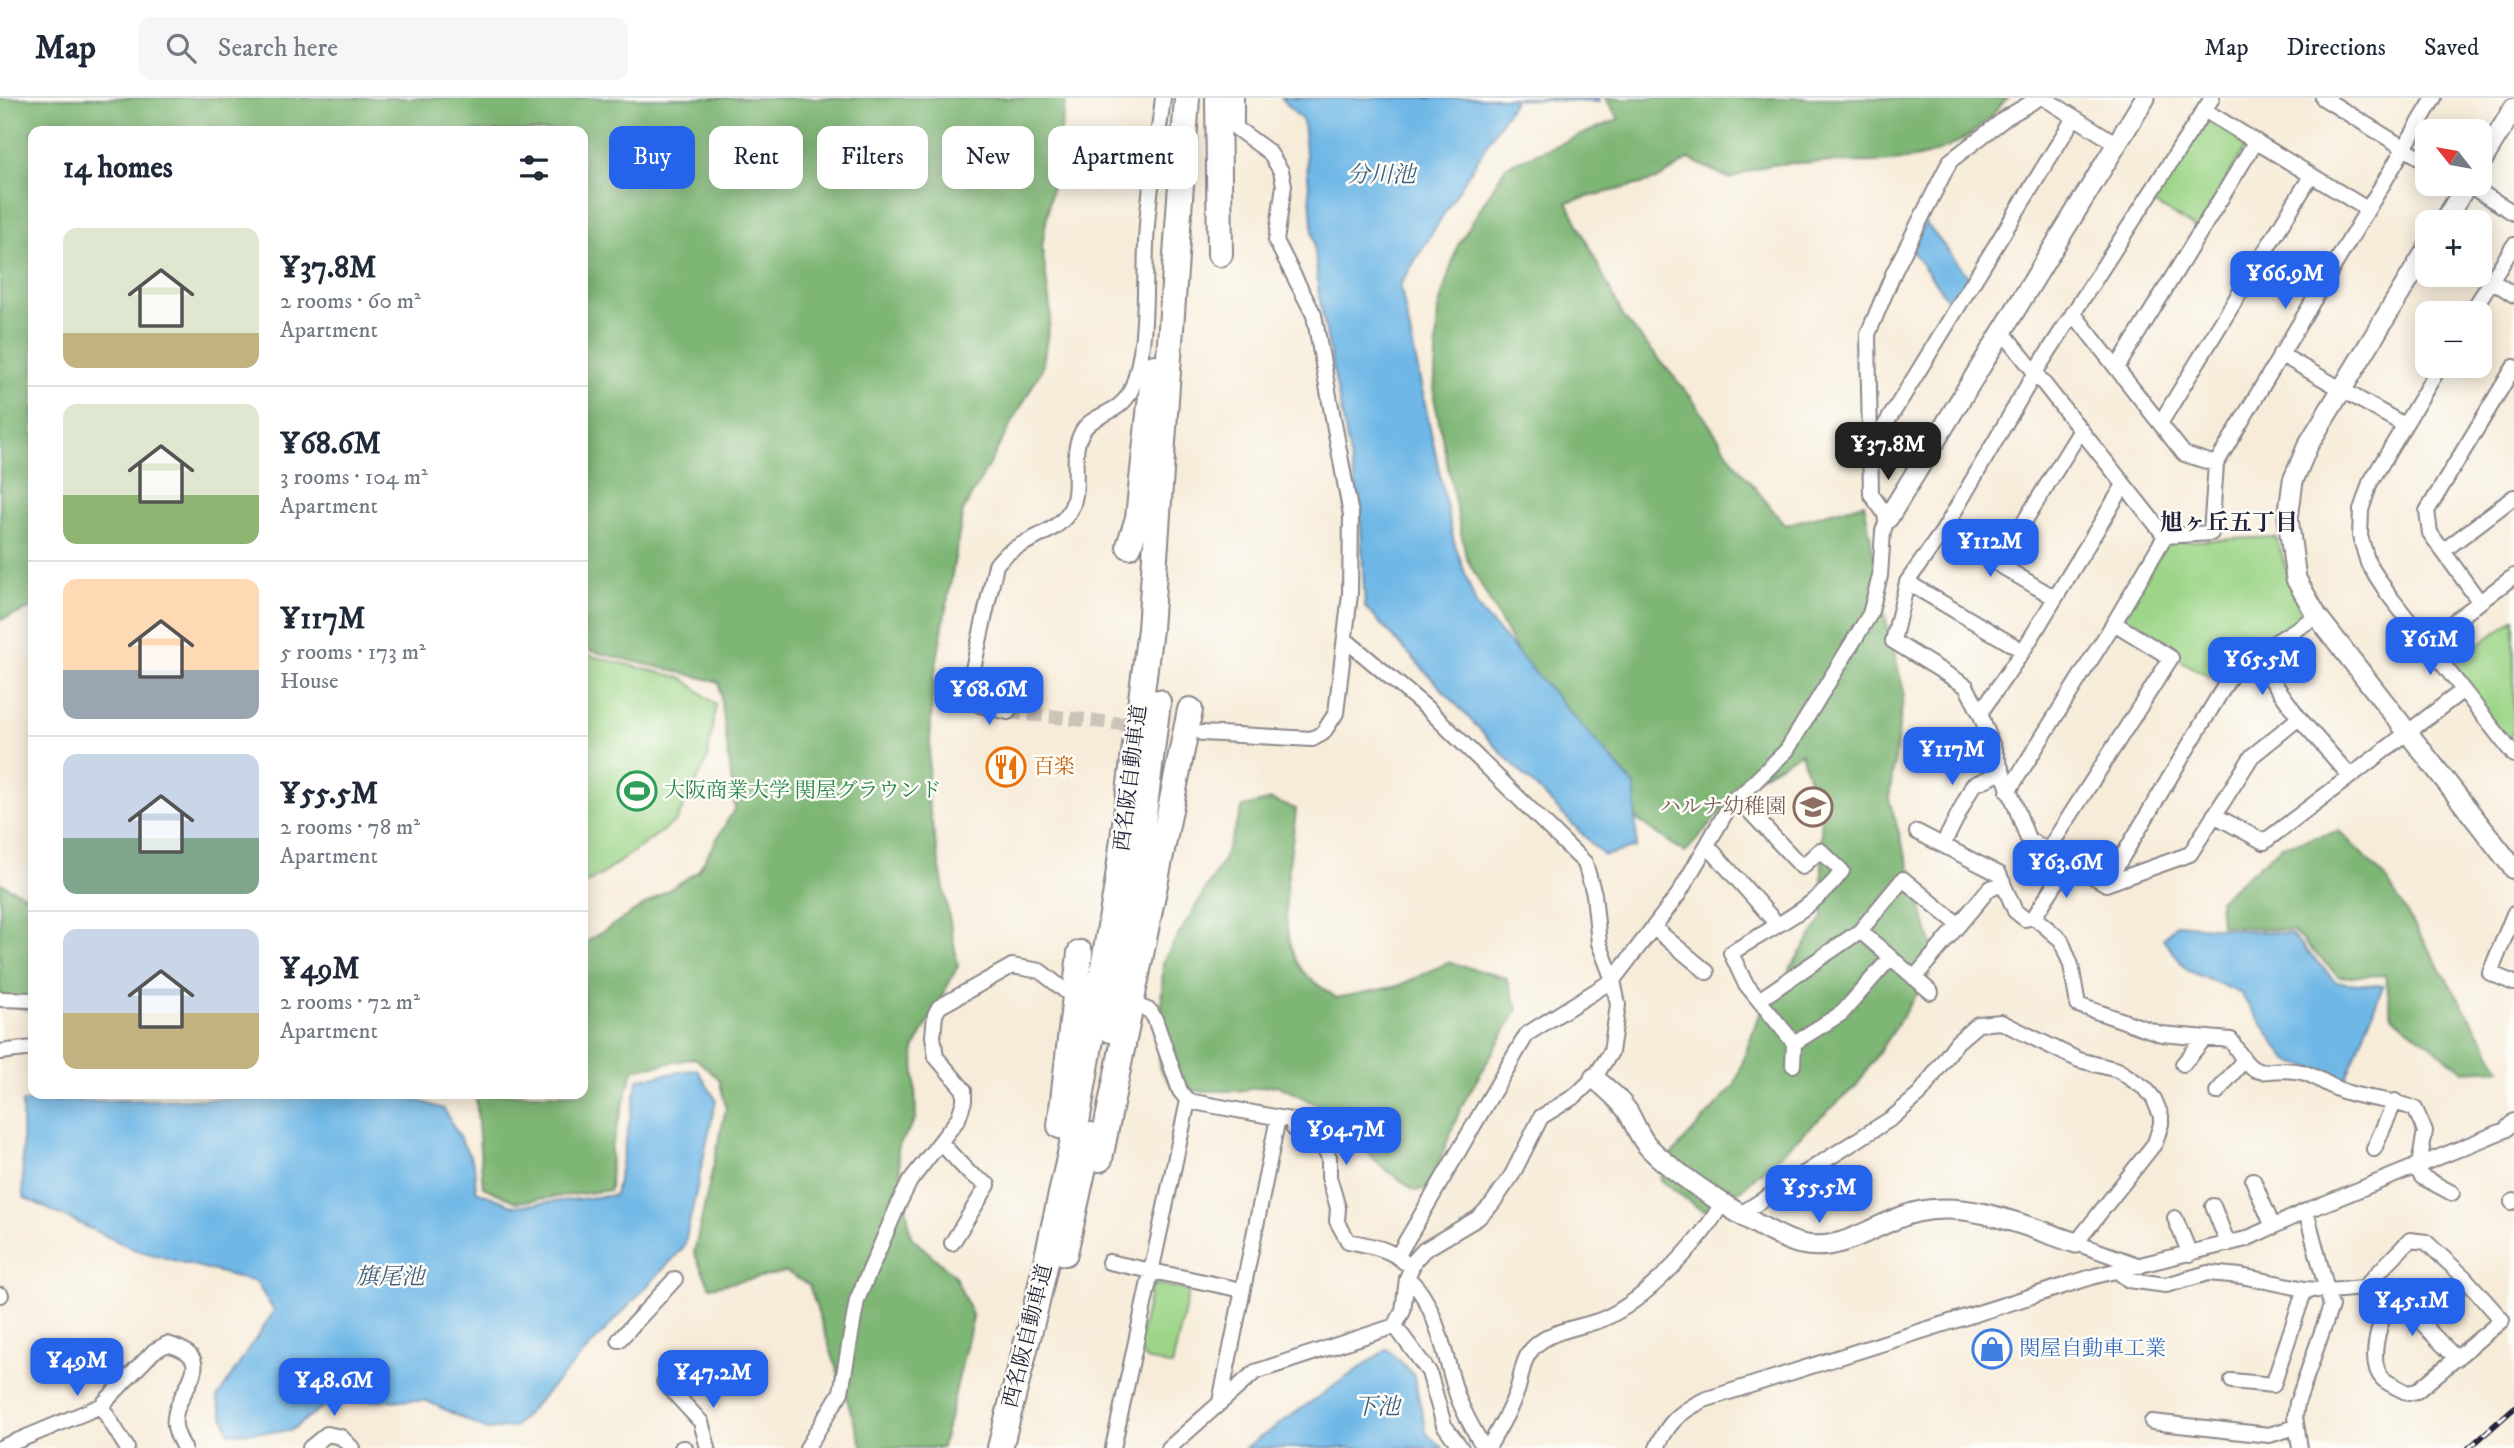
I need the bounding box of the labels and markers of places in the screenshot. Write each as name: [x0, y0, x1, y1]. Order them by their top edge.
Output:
pin: ¥66.9M: [2228, 252, 2342, 311]
pin: ¥37.8M: [1831, 422, 1945, 482]
pin: ¥112M: [1941, 519, 2039, 579]
pin: ¥61M: [2389, 618, 2471, 677]
pin: ¥65.5M: [2205, 638, 2319, 697]
pin: ¥68.6M: [932, 668, 1046, 727]
pin: ¥117M: [1903, 728, 2001, 787]
restaurant icon: 百楽: [985, 746, 1027, 788]
place label: 百楽: [1033, 754, 1075, 780]
sports icon: 大阪商業大学 関屋グラウンド: [616, 770, 658, 812]
place label: 大阪商業大学 関屋グラウンド: [664, 778, 942, 804]
school or university icon: ハルナ幼稚園: [1792, 786, 1834, 828]
place label: ハルナ幼稚園: [1660, 794, 1786, 820]
pin: ¥63.6M: [2009, 840, 2123, 900]
pin: ¥94.7M: [1289, 1108, 1403, 1167]
pin: ¥55.5M: [1762, 1166, 1876, 1225]
pin: ¥45.1M: [2355, 1278, 2469, 1338]
shop icon: 関屋自動車工業: [1971, 1328, 2013, 1370]
place label: 関屋自動車工業: [2019, 1336, 2166, 1362]
pin: ¥49M: [36, 1338, 118, 1398]
pin: ¥47.2M: [656, 1350, 770, 1410]
pin: ¥48.6M: [277, 1358, 391, 1418]

